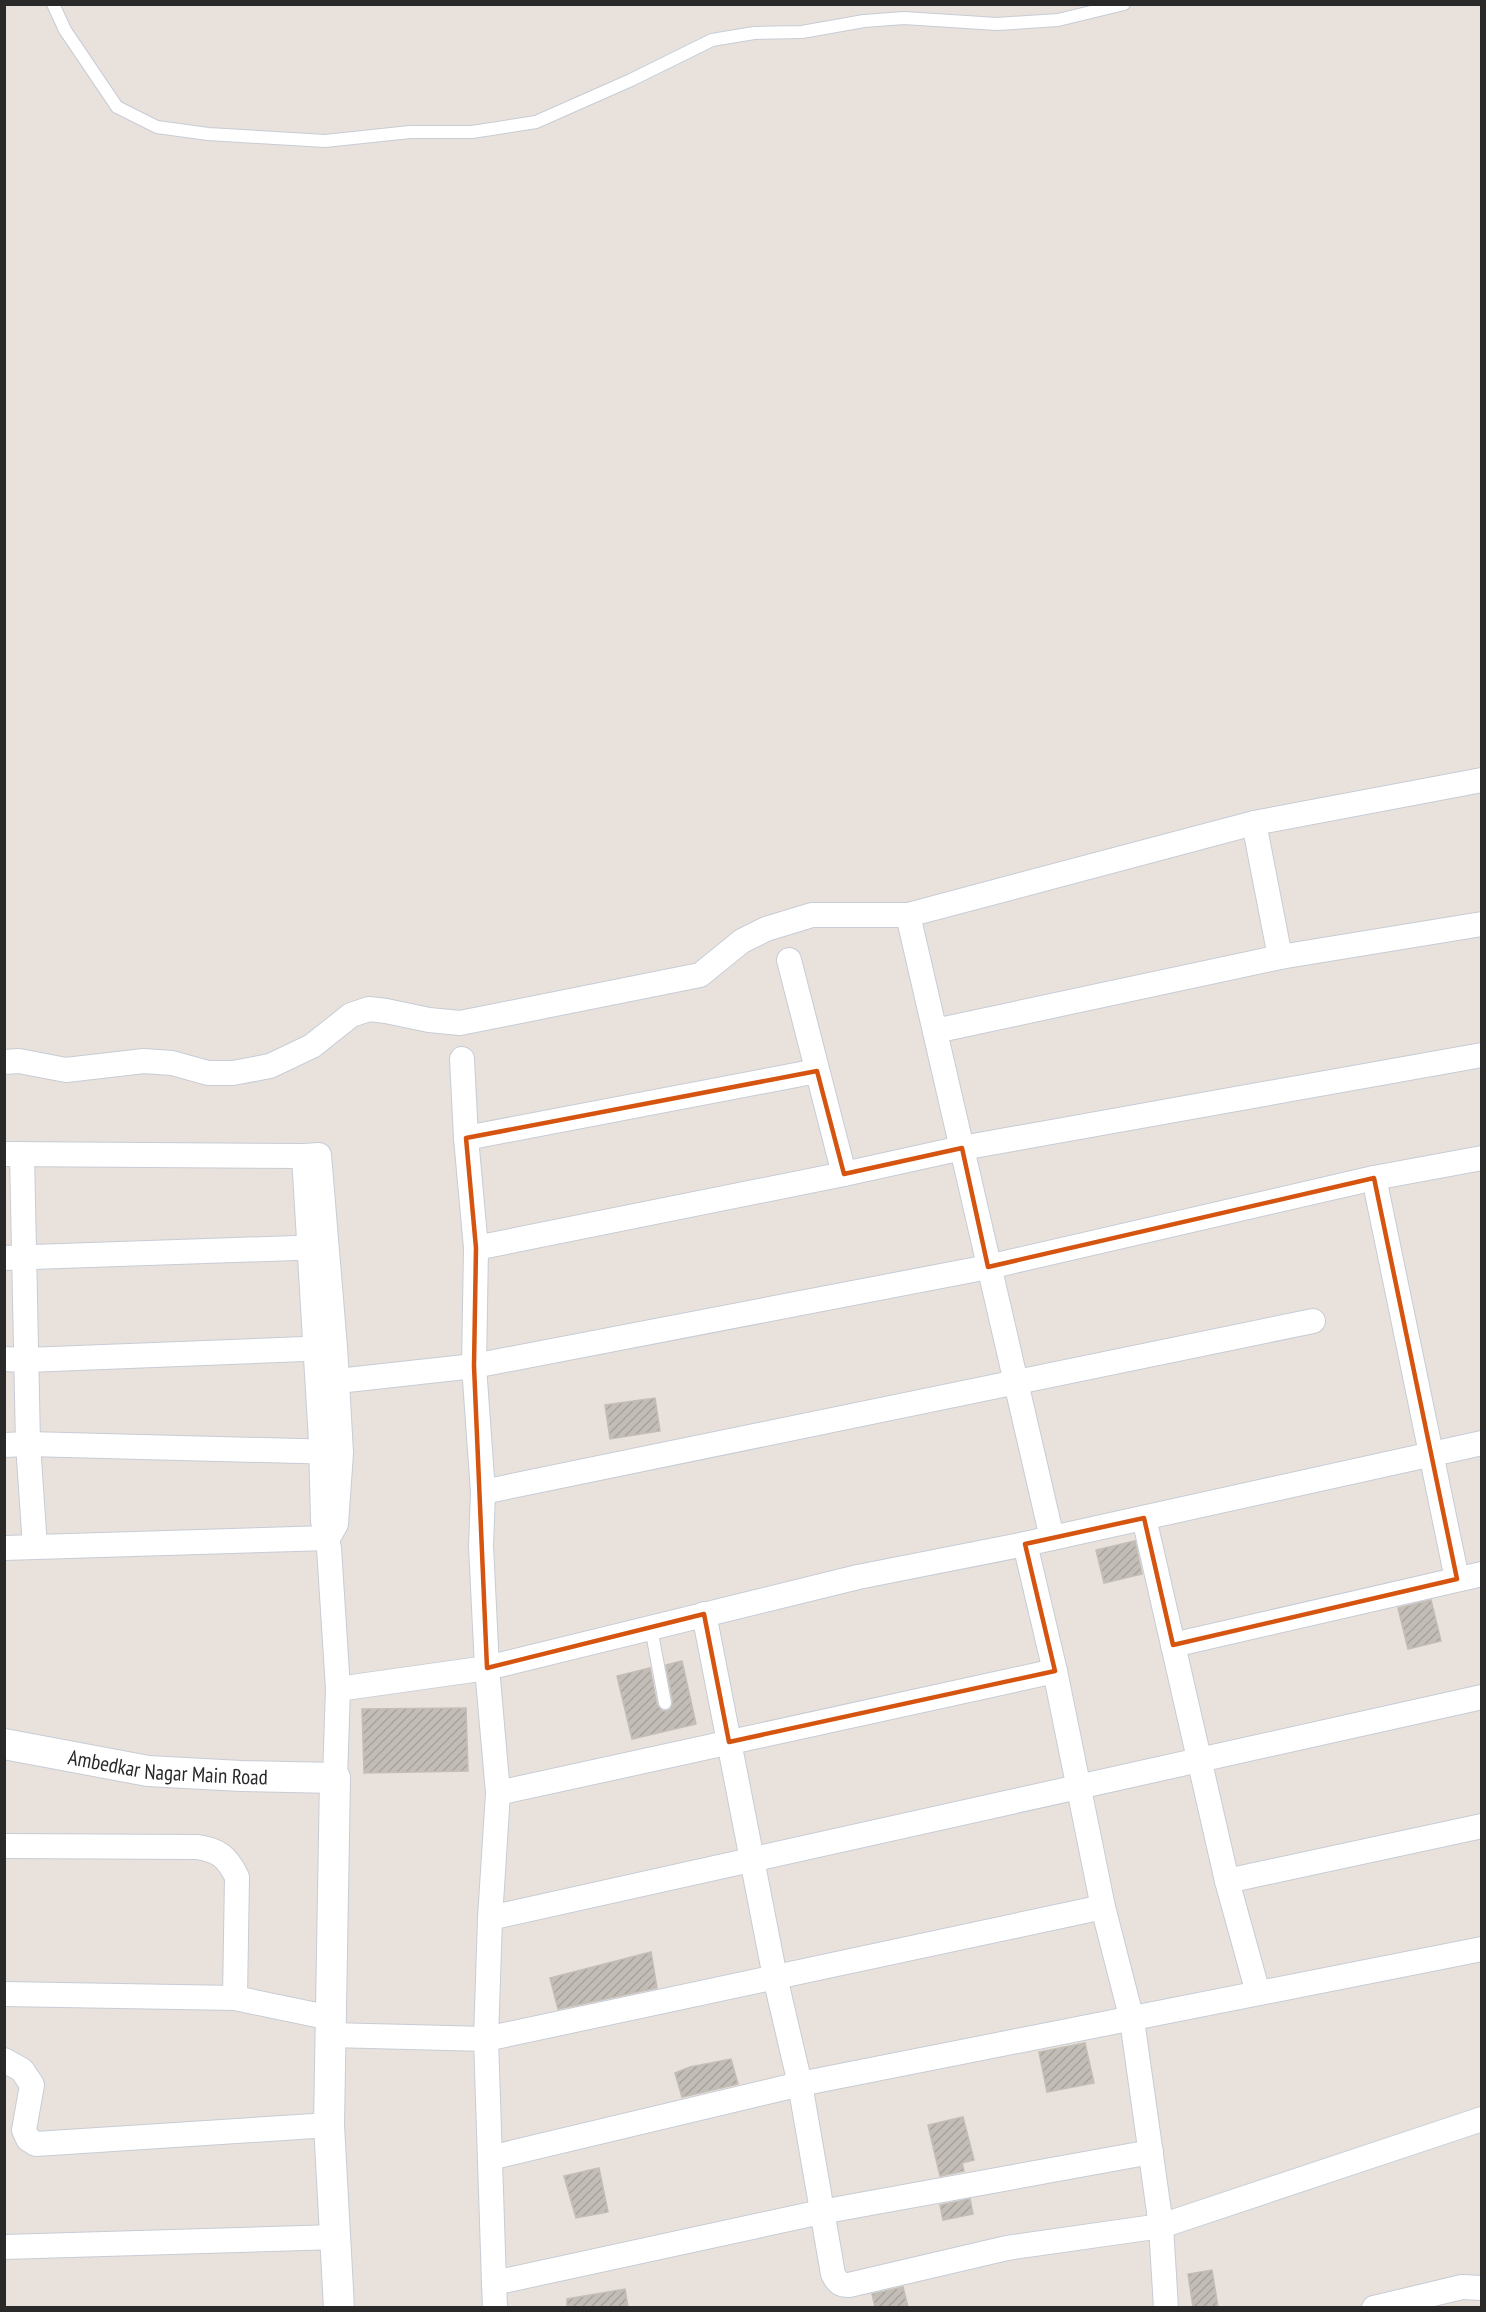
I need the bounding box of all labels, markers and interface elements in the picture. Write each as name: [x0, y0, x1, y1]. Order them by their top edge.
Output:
street label: Ambedkar Nagar Main Road: [66, 1743, 268, 1790]

